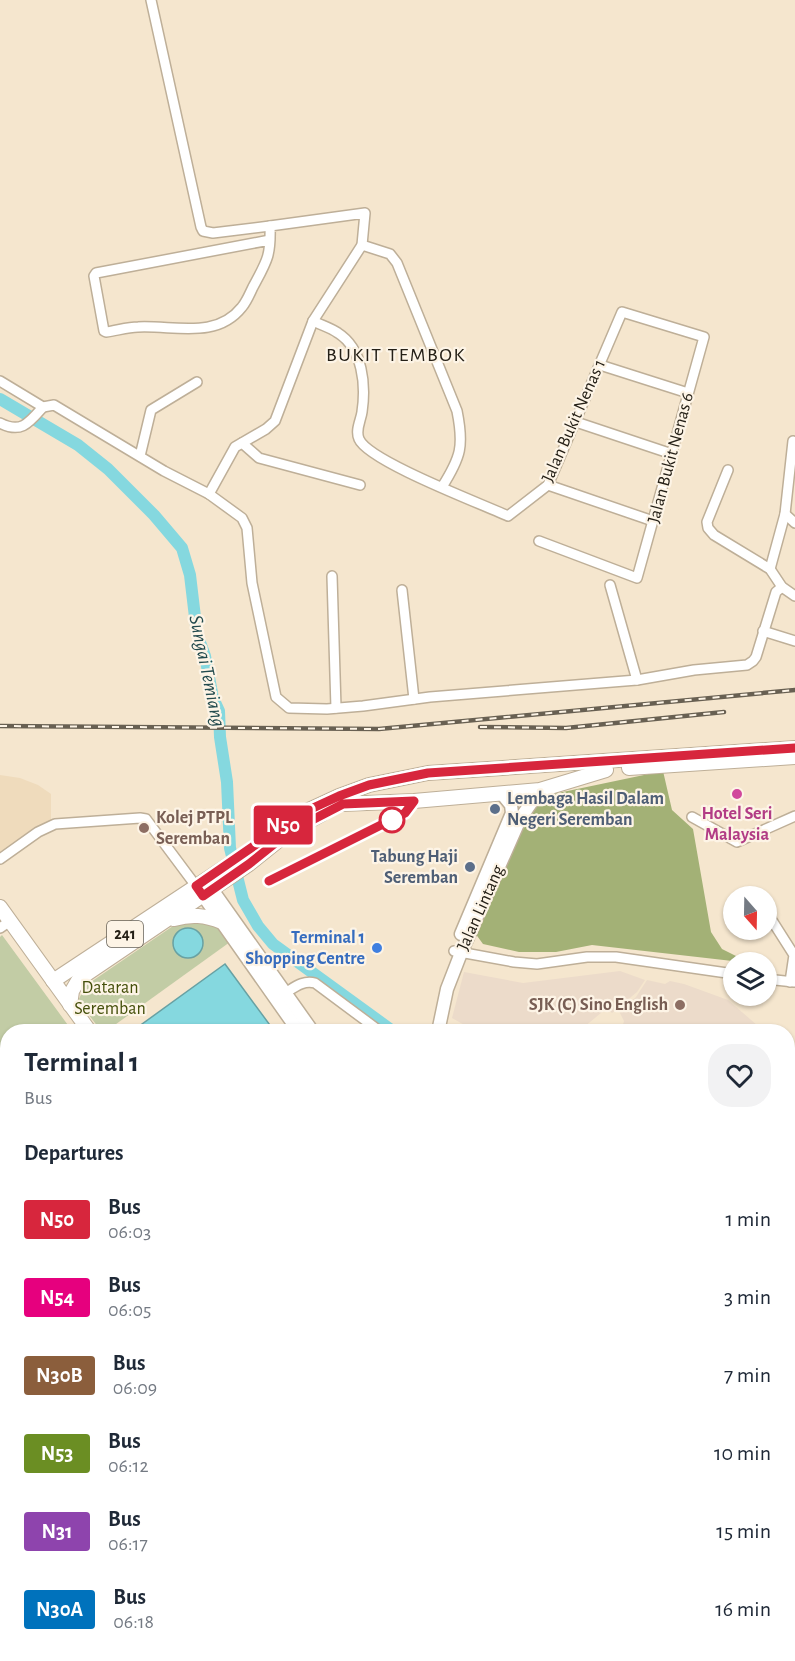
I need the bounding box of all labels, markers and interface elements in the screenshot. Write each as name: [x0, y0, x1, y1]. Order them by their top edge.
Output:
district label: BUKIT TEMBOK: [326, 345, 466, 365]
street label: Jalan Bukit Nenas 1: [539, 357, 609, 485]
street label: Jalan Bukit Nenas 6: [645, 391, 697, 525]
water label: Sungai Temiang: [185, 613, 229, 729]
marker: Hotel Seri Malaysia: [730, 787, 744, 801]
place label: Lembaga Hasil Dalam Negeri Seremban: [507, 790, 664, 829]
marker: Lembaga Hasil Dalam Negeri Seremban: [488, 802, 502, 816]
place label: Hotel Seri Malaysia: [701, 805, 773, 844]
line badge: N50: [248, 806, 318, 844]
unlabelled marker: [379, 807, 405, 833]
place label: Kolej PTPL Seremban: [156, 809, 233, 848]
text: N50: [266, 815, 300, 836]
marker: Kolej PTPL Seremban: [137, 821, 151, 835]
place label: Tabung Haji Seremban: [371, 848, 458, 887]
marker: Tabung Haji Seremban: [463, 860, 477, 874]
street label: Jalan Lintang: [454, 862, 508, 953]
north arrow: [723, 886, 777, 940]
map controls: [723, 886, 777, 1006]
road number: 241: [107, 921, 143, 947]
place label: Terminal 1 Shopping Centre: [245, 929, 365, 968]
marker: Terminal 1 Shopping Centre: [370, 941, 384, 955]
button: layers: [723, 952, 777, 1006]
park label: Dataran Seremban: [74, 979, 146, 1018]
place label: SJK (C) Sino English: [529, 996, 668, 1014]
marker: SJK (C) Sino English: [673, 998, 687, 1012]
button: heart: [708, 1044, 771, 1107]
text: Terminal 1: [24, 1049, 139, 1077]
text: Bus: [24, 1088, 52, 1108]
text: Departures: [24, 1142, 124, 1164]
text: Bus: [108, 1196, 141, 1218]
text: 1 min: [726, 1208, 771, 1230]
text: N50: [40, 1209, 74, 1230]
text: 06:03: [108, 1222, 151, 1242]
text: Bus: [108, 1274, 141, 1296]
text: 3 min: [724, 1286, 771, 1308]
text: N54: [40, 1287, 74, 1308]
text: 06:05: [108, 1300, 151, 1320]
text: Bus: [113, 1352, 145, 1374]
text: 7 min: [724, 1364, 771, 1386]
text: N30B: [36, 1365, 83, 1386]
text: 06:09: [113, 1378, 157, 1398]
text: Bus: [108, 1430, 141, 1452]
text: 10 min: [714, 1442, 771, 1464]
text: N53: [41, 1443, 73, 1464]
text: 06:12: [108, 1456, 149, 1476]
text: Bus: [108, 1508, 141, 1530]
text: 15 min: [716, 1520, 771, 1542]
text: N31: [41, 1521, 73, 1542]
text: 06:17: [108, 1534, 148, 1554]
text: Bus: [113, 1586, 146, 1608]
text: 16 min: [715, 1598, 771, 1620]
text: N30A: [36, 1599, 83, 1620]
text: 06:18: [113, 1612, 154, 1632]

